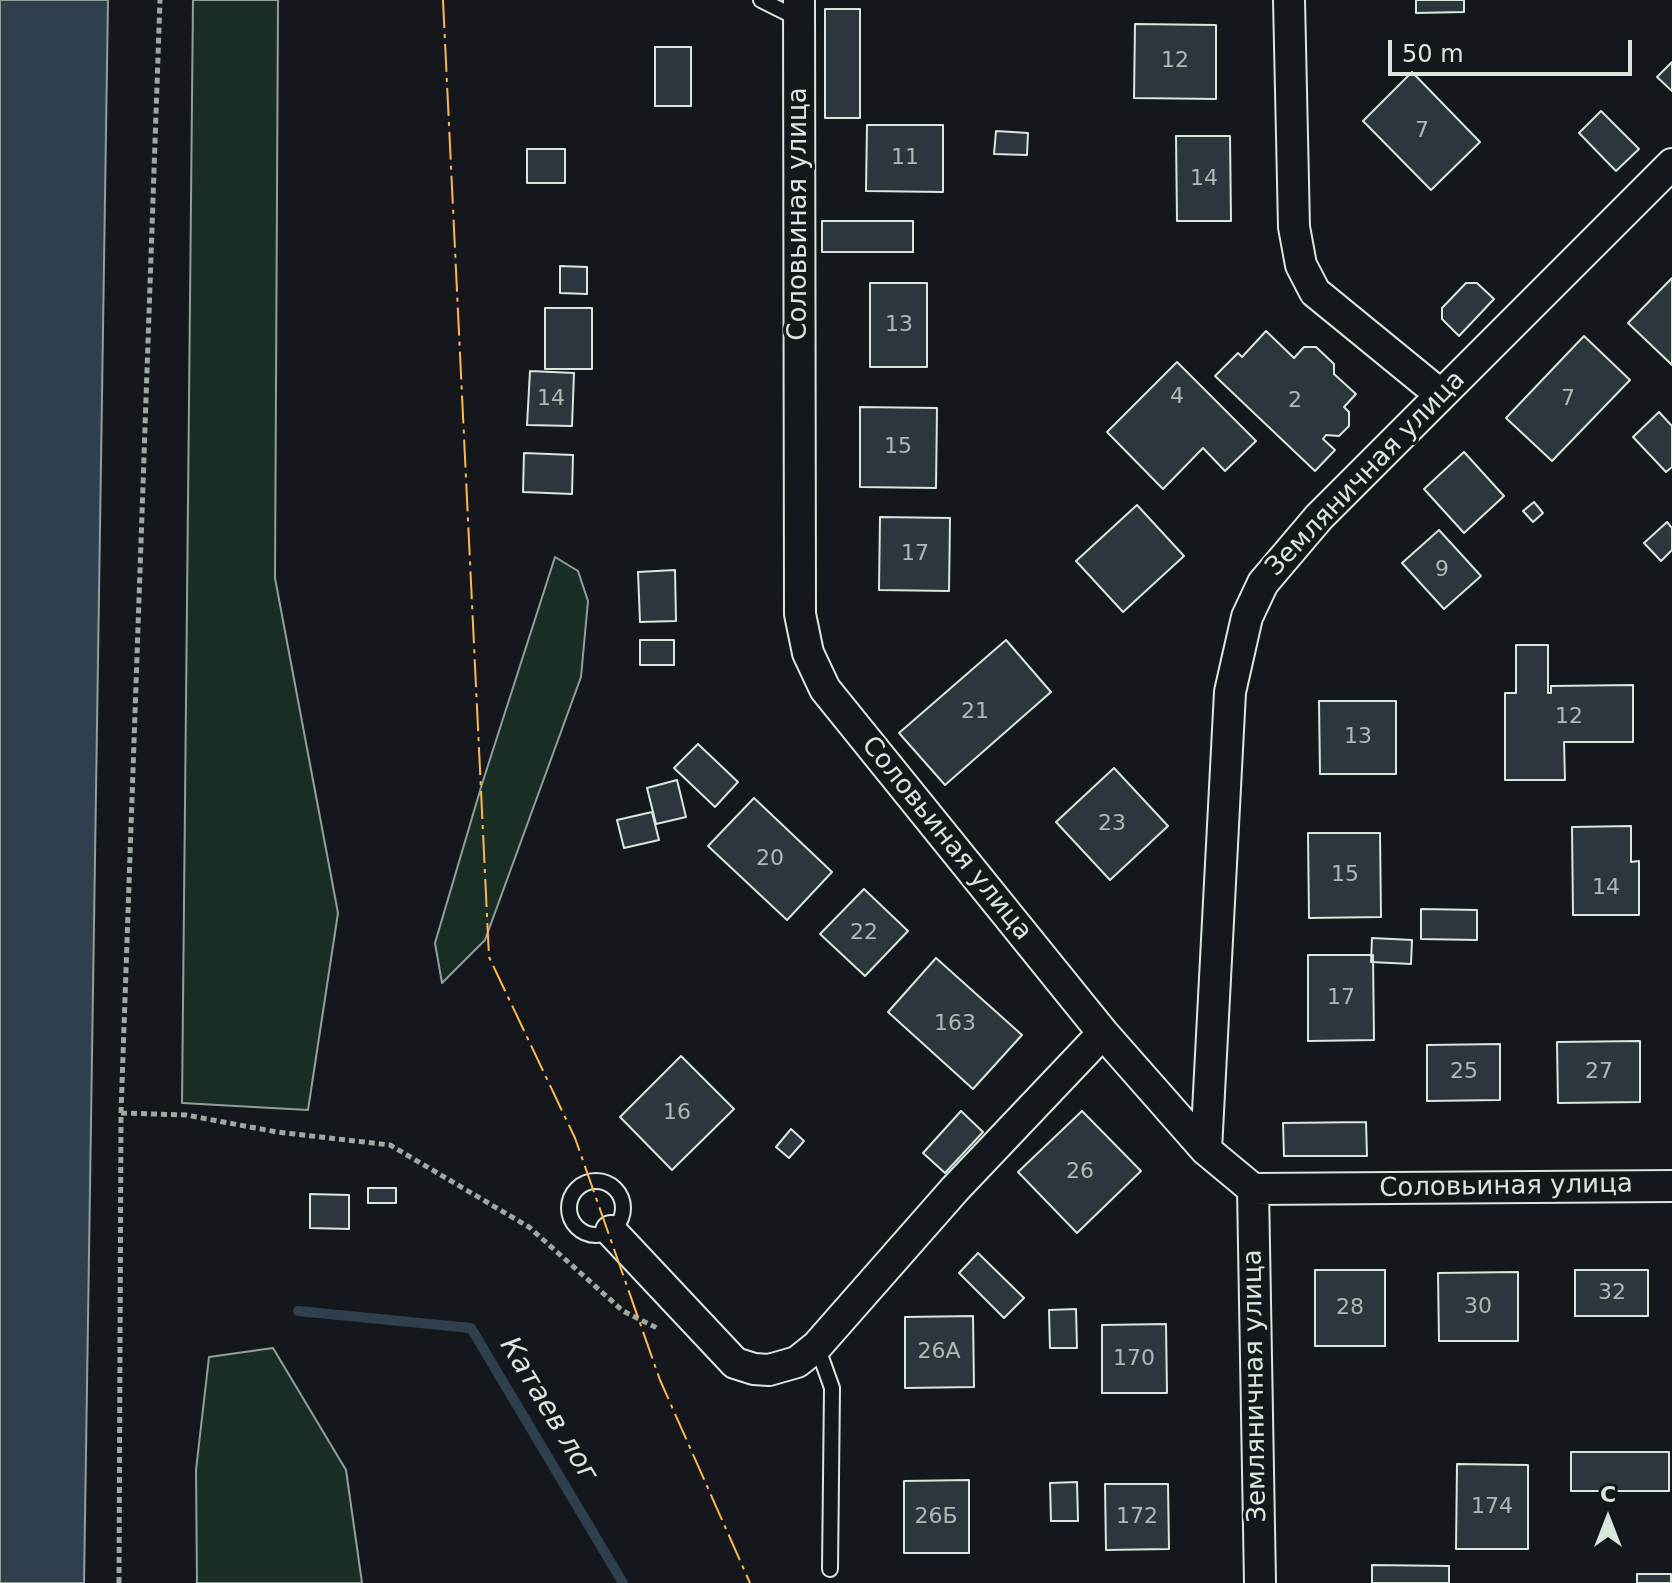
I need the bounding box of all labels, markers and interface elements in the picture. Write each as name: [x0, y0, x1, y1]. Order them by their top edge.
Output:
scale bar: [1392, 24, 1636, 74]
text: 50 m: [1402, 40, 1464, 68]
house number: 12: [1161, 48, 1189, 74]
street label: Соловьиная улица: [783, 87, 815, 341]
house number: 7: [1415, 118, 1429, 144]
house number: 11: [891, 145, 919, 171]
house number: 14: [1190, 166, 1218, 192]
house number: 13: [885, 312, 913, 338]
street label: Земляничная улица: [1260, 365, 1472, 583]
house number: 4: [1170, 384, 1184, 410]
house number: 14: [537, 386, 565, 412]
house number: 7: [1561, 386, 1575, 412]
house number: 2: [1288, 388, 1302, 414]
house number: 15: [884, 434, 912, 460]
house number: 17: [901, 541, 929, 567]
house number: 9: [1435, 557, 1449, 583]
house number: 21: [961, 699, 989, 725]
house number: 12: [1555, 704, 1583, 730]
house number: 13: [1344, 724, 1372, 750]
street label: Соловьиная улица: [854, 731, 1038, 947]
house number: 23: [1098, 811, 1126, 837]
house number: 20: [756, 846, 784, 872]
house number: 15: [1331, 862, 1359, 888]
house number: 14: [1592, 875, 1620, 901]
house number: 22: [850, 920, 878, 946]
house number: 17: [1327, 985, 1355, 1011]
house number: 163: [934, 1011, 976, 1037]
house number: 25: [1450, 1059, 1478, 1085]
house number: 27: [1585, 1059, 1613, 1085]
house number: 16: [663, 1100, 691, 1126]
house number: 26: [1066, 1159, 1094, 1185]
street label: Соловьиная улица: [1379, 1169, 1633, 1205]
street label: Земляничная улица: [1238, 1249, 1274, 1523]
house number: 32: [1598, 1280, 1626, 1306]
house number: 30: [1464, 1294, 1492, 1320]
house number: 28: [1336, 1295, 1364, 1321]
water label: Катаев лог: [492, 1332, 604, 1488]
house number: 26А: [917, 1339, 961, 1365]
house number: 170: [1113, 1346, 1155, 1372]
north arrow: [1568, 1479, 1648, 1559]
text: С: [1600, 1482, 1616, 1507]
house number: 174: [1471, 1494, 1513, 1520]
house number: 26Б: [914, 1504, 958, 1530]
house number: 172: [1116, 1504, 1158, 1530]

